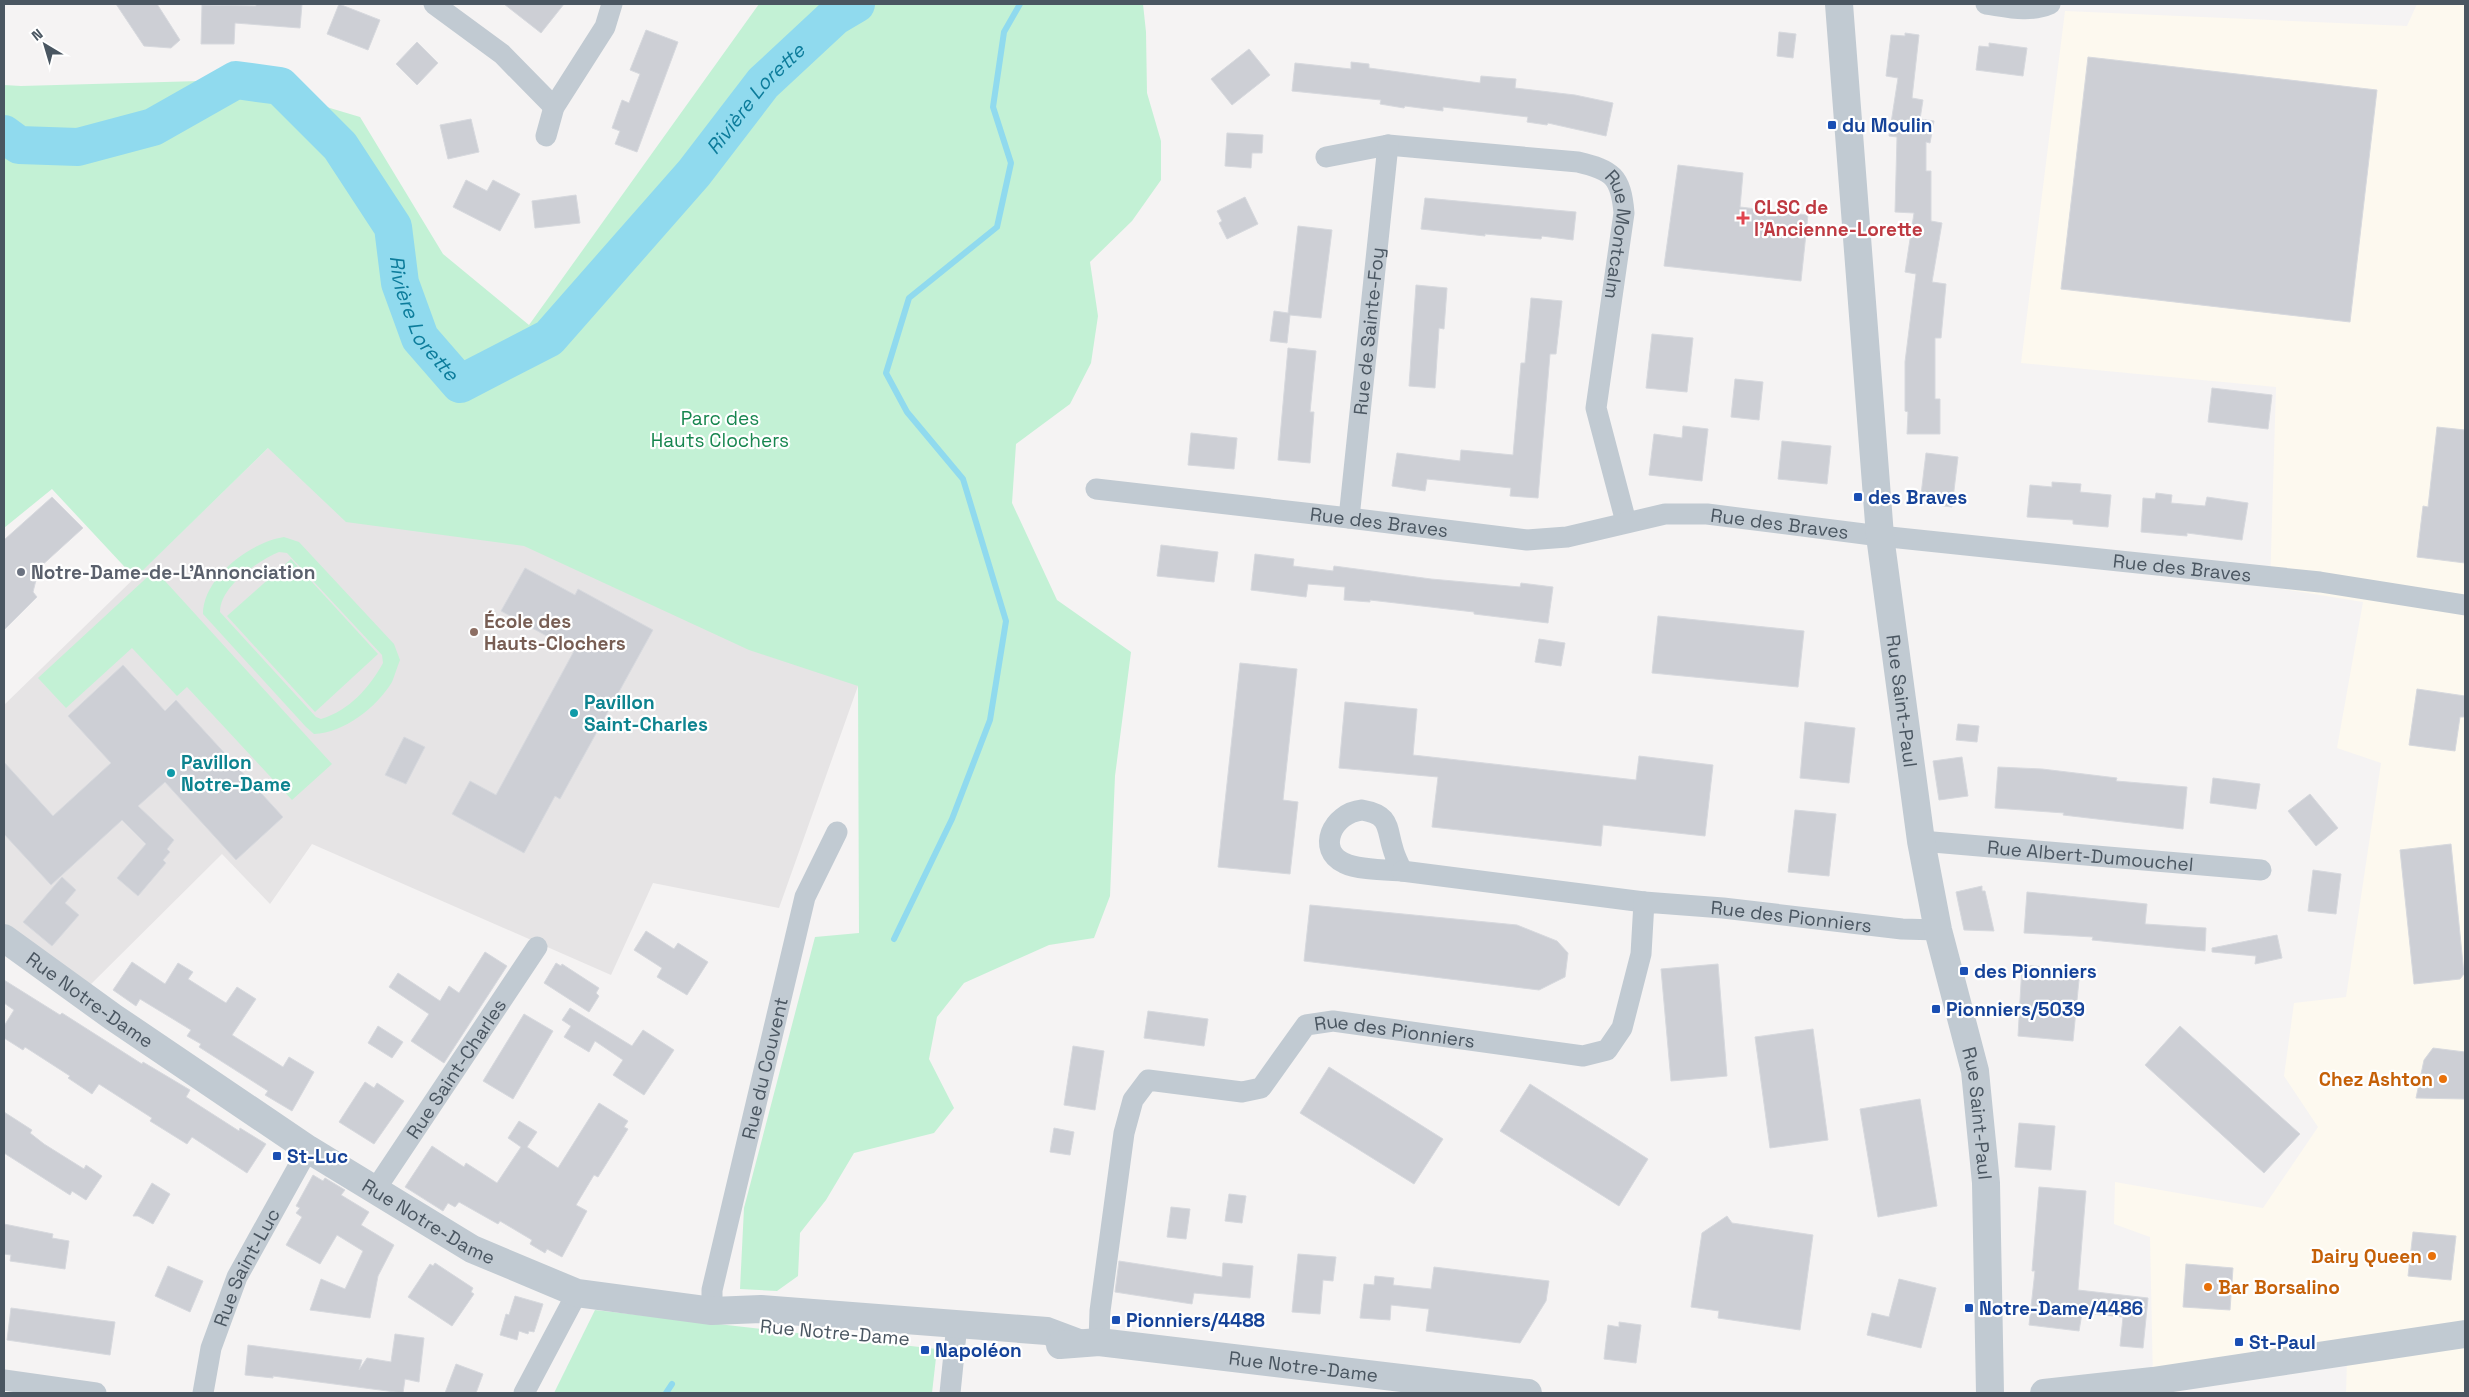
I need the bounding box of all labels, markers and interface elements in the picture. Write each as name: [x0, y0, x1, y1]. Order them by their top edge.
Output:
north arrow: [20, 20, 70, 70]
text: N: [28, 25, 46, 45]
water label: Rivière Lorette: [700, 37, 811, 159]
place label: du Moulin: [1842, 113, 1933, 138]
marker: du Moulin: [1826, 119, 1838, 131]
street label: Rue Montcalm: [1599, 164, 1637, 301]
place label: CLSC de l'Ancienne-Lorette: [1754, 195, 1923, 242]
marker: CLSC de l'Ancienne-Lorette: [1736, 211, 1750, 225]
street label: Rue de Sainte-Foy: [1348, 246, 1390, 416]
water label: Rivière Lorette: [384, 254, 465, 387]
park label: Parc des Hauts Clochers: [651, 406, 789, 453]
place label: des Braves: [1868, 485, 1967, 510]
marker: des Braves: [1852, 491, 1864, 503]
street label: Rue des Braves: [1309, 502, 1450, 543]
street label: Rue des Braves: [1709, 503, 1850, 545]
street label: Rue des Braves: [2112, 548, 2253, 588]
place label: Notre-Dame-de-L'Annonciation: [31, 560, 315, 585]
marker: Notre-Dame-de-L'Annonciation: [15, 566, 27, 578]
place label: École des Hauts-Clochers: [484, 609, 626, 656]
marker: École des Hauts-Clochers: [468, 626, 480, 638]
street label: Rue Saint-Paul: [1880, 633, 1923, 769]
place label: Pavillon Saint-Charles: [584, 690, 708, 737]
marker: Pavillon Saint-Charles: [568, 707, 580, 719]
place label: Pavillon Notre-Dame: [181, 750, 291, 797]
marker: Pavillon Notre-Dame: [165, 767, 177, 779]
street label: Rue Albert-Dumouchel: [1986, 835, 2194, 877]
street label: Rue des Pionniers: [1710, 895, 1873, 938]
street label: Rue Notre-Dame: [21, 946, 158, 1054]
place label: des Pionniers: [1974, 959, 2097, 984]
marker: des Pionniers: [1958, 965, 1970, 977]
street label: Rue Saint-Charles: [401, 994, 512, 1144]
street label: Rue du Couvent: [736, 995, 794, 1142]
place label: Pionniers/5039: [1946, 997, 2085, 1022]
marker: Pionniers/5039: [1930, 1003, 1942, 1015]
street label: Rue des Pionniers: [1313, 1008, 1477, 1054]
street label: Rue Saint-Paul: [1956, 1044, 1998, 1181]
place label: Chez Ashton: [2319, 1067, 2433, 1092]
marker: Chez Ashton: [2437, 1073, 2449, 1085]
place label: St-Luc: [287, 1144, 348, 1169]
marker: St-Luc: [271, 1150, 283, 1162]
street label: Rue Notre-Dame: [357, 1173, 499, 1270]
street label: Rue Saint-Luc: [208, 1204, 286, 1330]
place label: Dairy Queen: [2311, 1244, 2422, 1269]
marker: Dairy Queen: [2426, 1250, 2438, 1262]
place label: Bar Borsalino: [2218, 1275, 2340, 1300]
marker: Bar Borsalino: [2202, 1281, 2214, 1293]
place label: Notre-Dame/4486: [1979, 1296, 2143, 1321]
marker: Notre-Dame/4486: [1963, 1302, 1975, 1314]
place label: Pionniers/4488: [1126, 1308, 1265, 1333]
street label: Rue Notre-Dame: [759, 1313, 911, 1352]
marker: Pionniers/4488: [1110, 1314, 1122, 1326]
place label: St-Paul: [2249, 1330, 2316, 1355]
marker: St-Paul: [2233, 1336, 2245, 1348]
place label: Napoléon: [935, 1338, 1022, 1363]
marker: Napoléon: [919, 1344, 931, 1356]
street label: Rue Notre-Dame: [1227, 1346, 1380, 1388]

